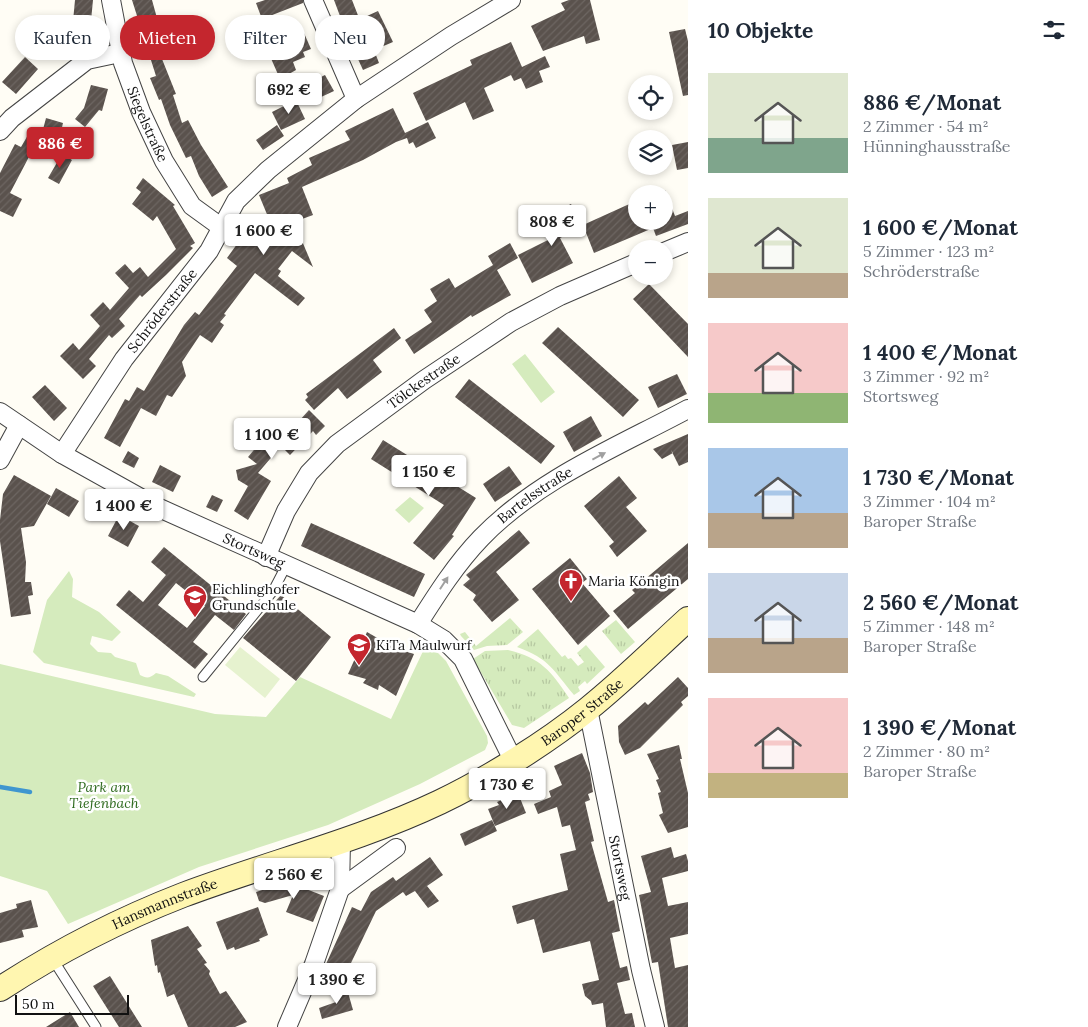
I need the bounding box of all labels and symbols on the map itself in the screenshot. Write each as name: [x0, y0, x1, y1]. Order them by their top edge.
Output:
pin: 692 €: [254, 72, 324, 115]
street label: Siegelstraße: [123, 84, 172, 165]
pin: 886 €: [25, 126, 95, 169]
pin: 808 €: [517, 204, 587, 247]
pin: 1 600 €: [218, 214, 310, 256]
street label: Schröderstraße: [123, 265, 201, 356]
street label: Tölckestraße: [384, 349, 464, 413]
pin: 1 100 €: [226, 418, 318, 460]
one-way arrow: [593, 451, 606, 460]
pin: 1 150 €: [383, 454, 475, 497]
street label: Bartelsstraße: [494, 462, 576, 527]
pin: 1 400 €: [78, 488, 170, 531]
street label: Stortsweg: [220, 529, 288, 572]
church icon: Maria Königin: [558, 568, 584, 602]
place label: Maria Königin: [588, 572, 680, 590]
one-way arrow: [439, 577, 449, 590]
place label: Eichlinghofer Grundschule: [212, 580, 300, 614]
school or university icon: Eichlinghofer Grundschule: [182, 584, 208, 618]
school or university icon: KiTa Maulwurf: [346, 632, 372, 666]
place label: KiTa Maulwurf: [376, 636, 473, 654]
street label: Baroper Straße: [538, 674, 627, 750]
pin: 1 730 €: [461, 768, 553, 810]
park label: Park am Tiefenbach: [69, 778, 139, 812]
street label: Stortsweg: [605, 834, 636, 902]
pin: 2 560 €: [248, 858, 340, 900]
street label: Hansmannstraße: [109, 874, 220, 933]
pin: 1 390 €: [291, 962, 383, 1005]
scale bar: [15, 992, 129, 1015]

